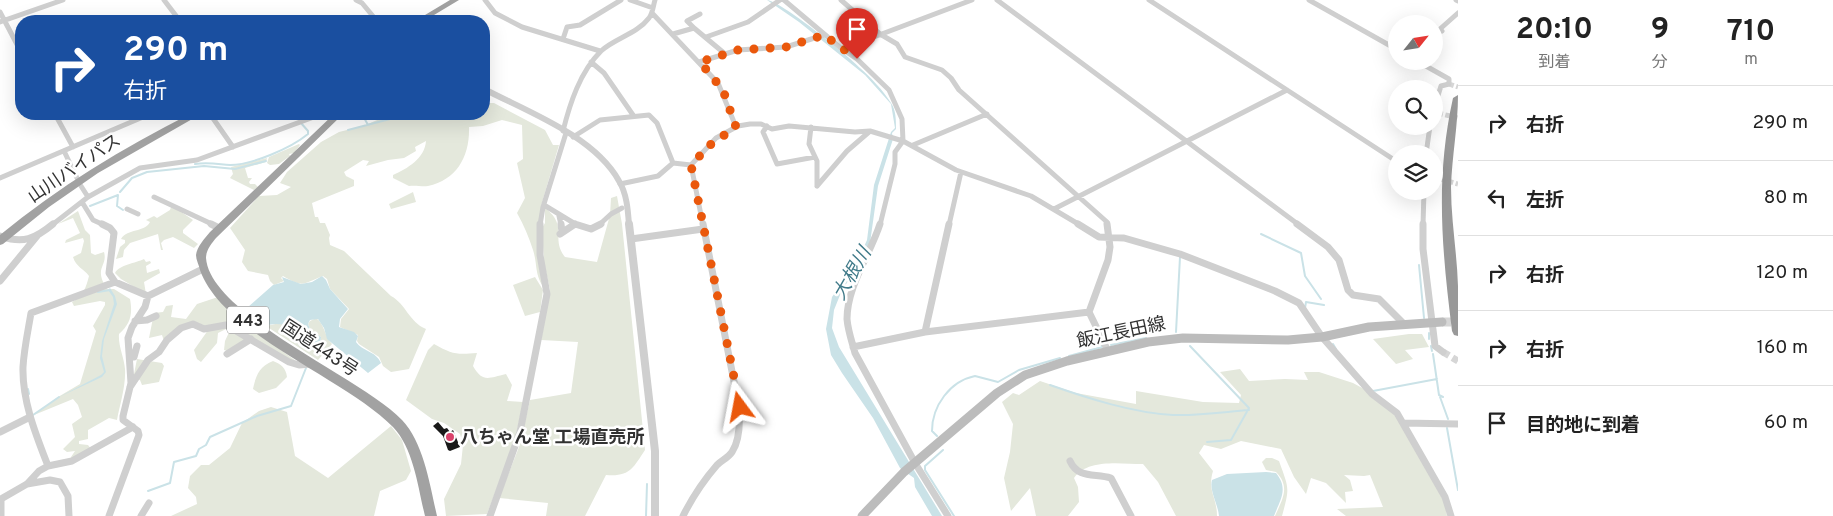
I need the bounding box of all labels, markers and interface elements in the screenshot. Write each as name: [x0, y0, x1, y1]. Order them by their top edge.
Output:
pin: [836, 8, 878, 59]
text: 20:10: [1516, 12, 1593, 49]
text: 9: [1651, 12, 1669, 49]
text: 710: [1727, 14, 1775, 51]
icon: arrive: [843, 15, 871, 43]
north arrow: [1388, 15, 1442, 70]
map controls: [1388, 15, 1443, 200]
text: 290 m: [123, 29, 228, 73]
icon: right: [40, 35, 105, 100]
text: m: [1744, 50, 1758, 70]
text: 到着: [1538, 53, 1570, 73]
text: 分: [1652, 53, 1668, 73]
text: 右折: [123, 79, 167, 106]
button: search: [1388, 80, 1443, 135]
icon: right: [1483, 109, 1511, 137]
text: 290 m: [1752, 111, 1808, 135]
text: 右折: [1526, 114, 1564, 138]
street label: 山川バイパス: [24, 130, 126, 209]
button: layers: [1388, 145, 1443, 200]
icon: left: [1483, 184, 1511, 212]
text: 80 m: [1764, 186, 1808, 210]
text: 左折: [1526, 189, 1564, 213]
water label: 大根川: [828, 242, 878, 305]
icon: right: [1483, 259, 1511, 287]
text: 120 m: [1757, 261, 1808, 285]
text: 右折: [1526, 264, 1564, 288]
road number: 443: [227, 306, 269, 334]
street label: 飯江長田線: [1075, 313, 1168, 354]
street label: 国道443号: [276, 316, 362, 383]
icon: right: [1483, 334, 1511, 362]
text: 160 m: [1757, 336, 1808, 360]
text: 右折: [1526, 339, 1564, 363]
position arrow: [713, 380, 765, 432]
icon: arrive: [1483, 409, 1511, 437]
text: 60 m: [1764, 411, 1808, 435]
text: 目的地に到着: [1526, 414, 1640, 438]
place label: 八ちゃん堂 工場直売所: [460, 427, 645, 450]
marker: 八ちゃん堂 工場直売所: [444, 431, 456, 443]

